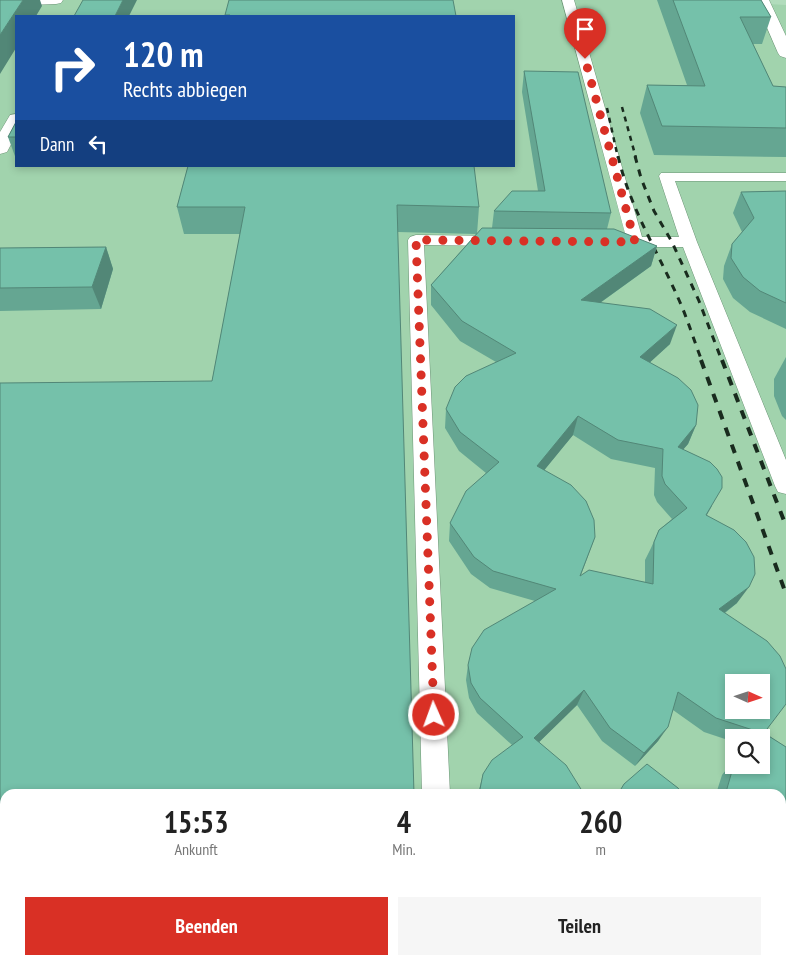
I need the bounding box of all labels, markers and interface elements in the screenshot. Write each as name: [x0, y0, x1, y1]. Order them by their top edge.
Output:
pin: [564, 8, 606, 59]
icon: arrive: [571, 15, 599, 43]
text: 120 m: [123, 31, 204, 77]
icon: right: [40, 35, 105, 100]
text: Rechts abbiegen: [123, 75, 247, 103]
icon: left: [84, 130, 112, 158]
text: Dann: [40, 132, 74, 156]
north arrow: [725, 674, 770, 719]
map controls: [725, 674, 770, 774]
position arrow: [407, 688, 459, 740]
button: search: [725, 729, 770, 774]
text: 15:53: [164, 802, 229, 841]
text: 4: [397, 802, 411, 841]
text: 260: [579, 802, 622, 841]
text: Ankunft: [175, 839, 218, 859]
text: Min.: [392, 839, 416, 859]
text: m: [596, 839, 606, 859]
button: Beenden: [25, 897, 388, 955]
button: Teilen: [398, 897, 761, 955]

